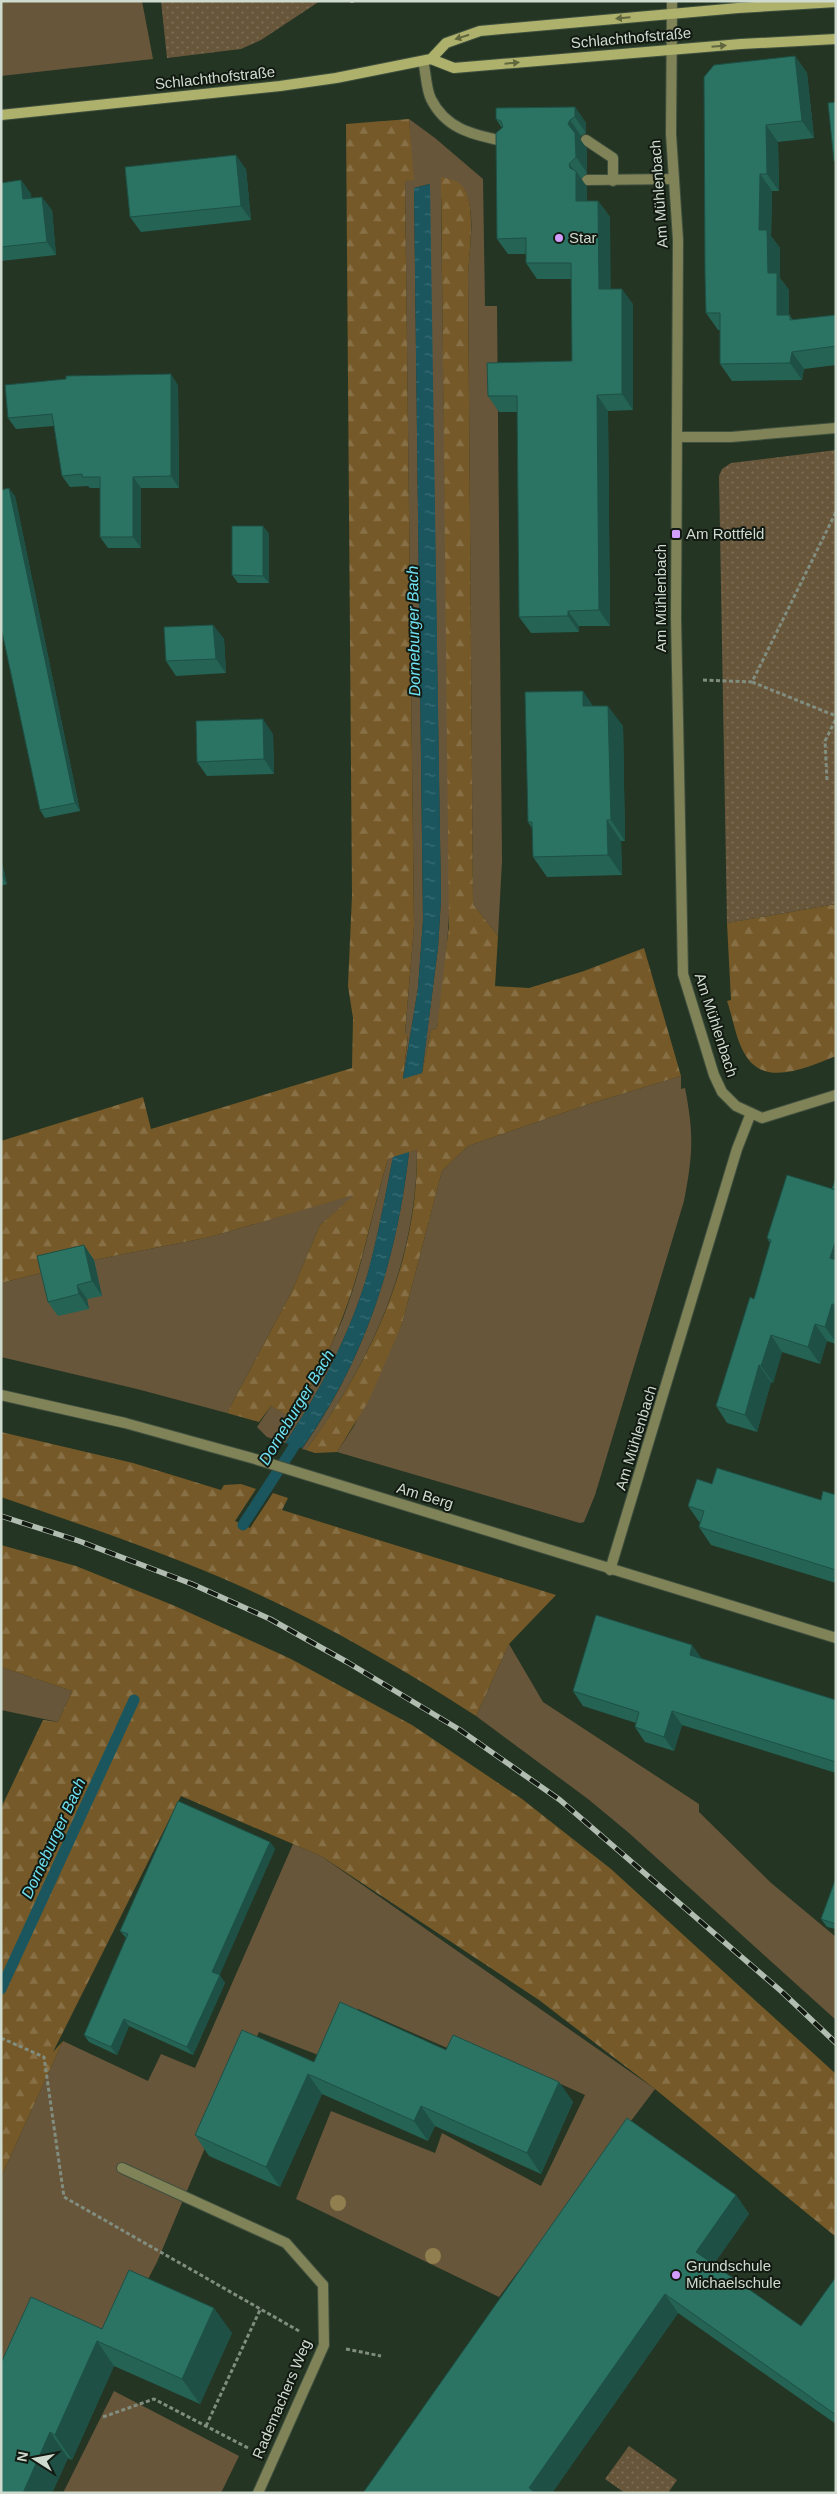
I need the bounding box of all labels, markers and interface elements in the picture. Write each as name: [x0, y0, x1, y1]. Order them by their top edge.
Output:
one-way arrow: [615, 14, 631, 22]
street label: Schlachthofstraße: [570, 24, 692, 51]
one-way arrow: [455, 34, 470, 41]
one-way arrow: [712, 42, 728, 50]
one-way arrow: [505, 59, 521, 67]
street label: Schlachthofstraße: [154, 63, 276, 92]
street label: Am Mühlenbach: [646, 139, 671, 249]
place label: Star: [569, 229, 597, 246]
marker: Star: [553, 232, 565, 244]
place label: Am Rottfeld: [686, 525, 764, 542]
marker: Am Rottfeld: [670, 528, 682, 540]
street label: Am Mühlenbach: [652, 544, 669, 652]
water label: Dorneburger Bach: [404, 565, 423, 697]
street label: Am Mühlenbach: [692, 971, 741, 1079]
water label: Dorneburger Bach: [255, 1347, 337, 1468]
street label: Am Mühlenbach: [612, 1384, 659, 1492]
street label: Am Berg: [395, 1479, 456, 1512]
water label: Dorneburger Bach: [18, 1775, 89, 1901]
place label: Grundschule Michaelschule: [686, 2257, 781, 2291]
marker: Grundschule Michaelschule: [670, 2269, 682, 2281]
street label: Rademachers Weg: [249, 2337, 314, 2461]
north arrow: [10, 2434, 60, 2484]
text: N: [13, 2450, 31, 2463]

